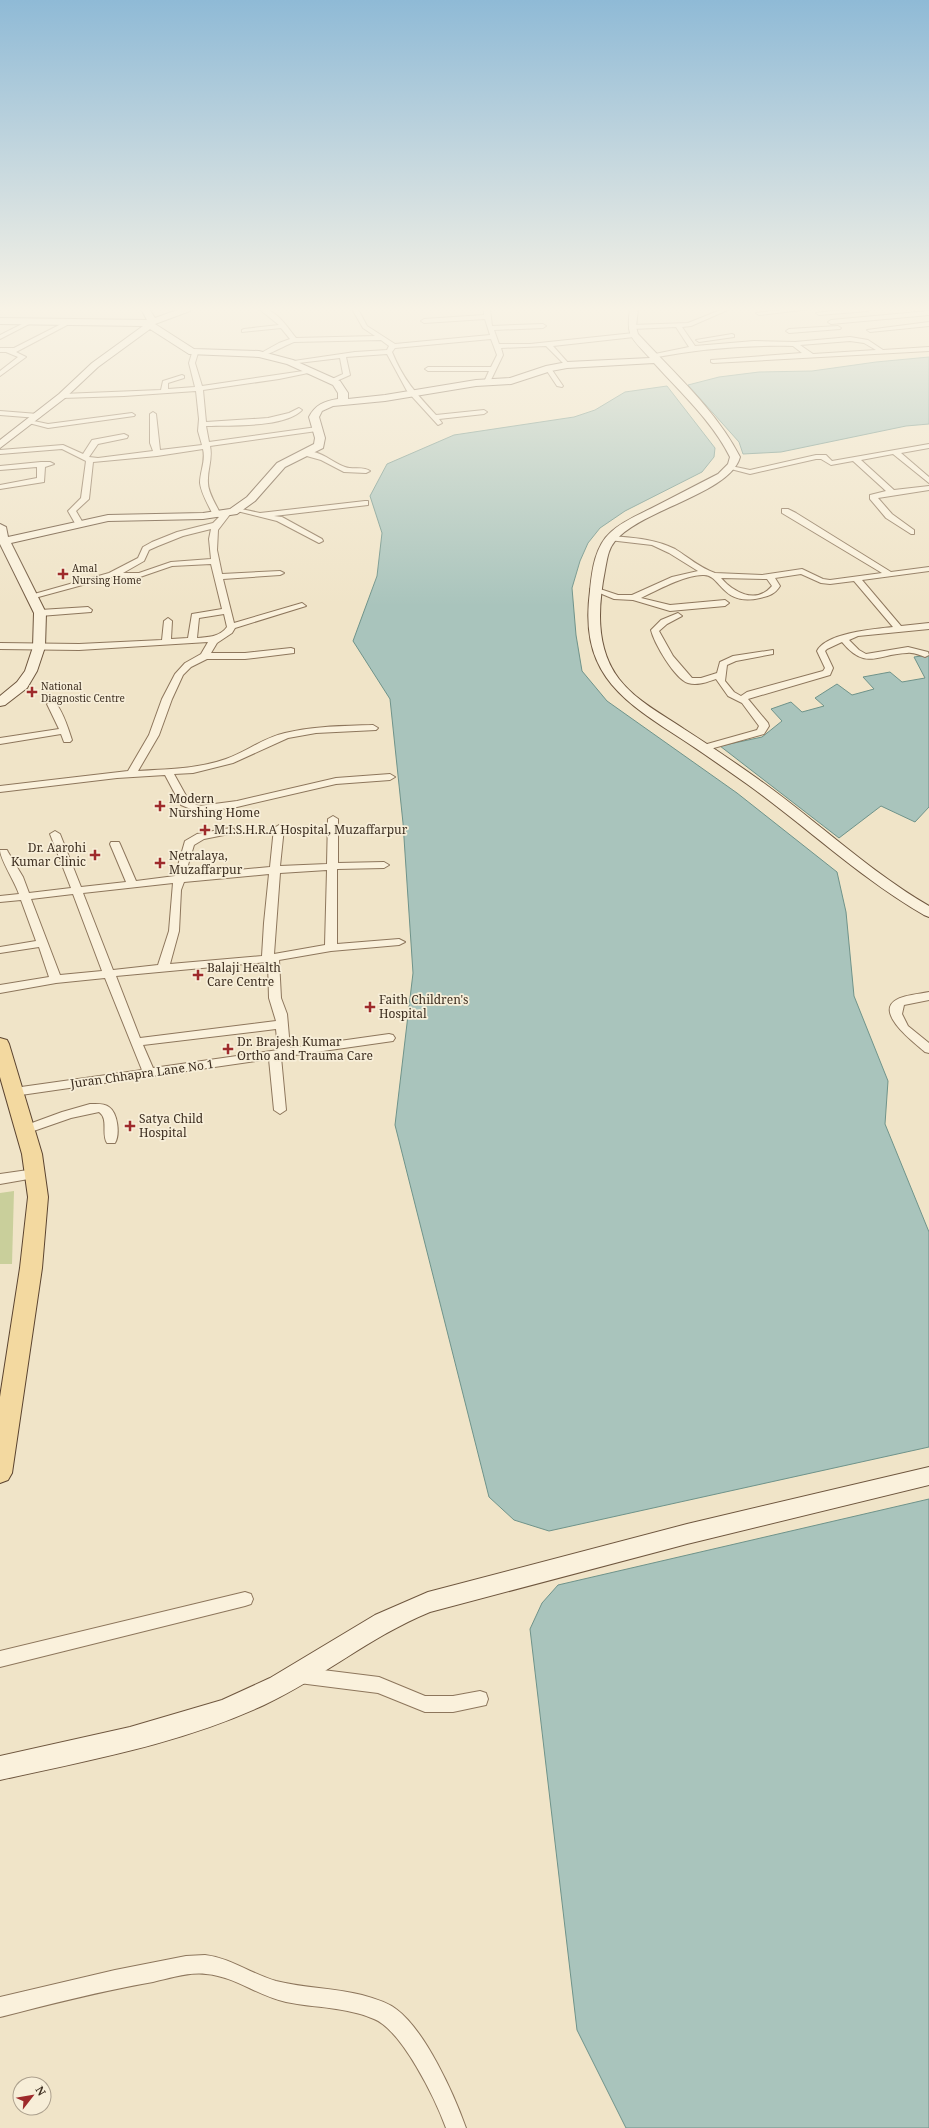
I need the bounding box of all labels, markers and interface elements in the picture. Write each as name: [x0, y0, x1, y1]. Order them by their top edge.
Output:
place label: Amal Nursing Home: [72, 561, 141, 587]
marker: Amal Nursing Home: [57, 568, 69, 580]
place label: National Diagnostic Centre: [41, 679, 125, 705]
marker: National Diagnostic Centre: [26, 686, 38, 698]
place label: Modern Nurshing Home: [169, 790, 260, 821]
marker: Modern Nurshing Home: [154, 800, 166, 812]
place label: M.I.S.H.R.A Hospital, Muzaffarpur: [214, 821, 408, 838]
marker: M.I.S.H.R.A Hospital, Muzaffarpur: [199, 824, 211, 836]
place label: Dr. Aarohi Kumar Clinic: [11, 839, 86, 870]
place label: Netralaya, Muzaffarpur: [169, 847, 243, 878]
marker: Dr. Aarohi Kumar Clinic: [89, 849, 101, 861]
marker: Netralaya, Muzaffarpur: [154, 857, 166, 869]
place label: Balaji Health Care Centre: [207, 959, 281, 990]
marker: Balaji Health Care Centre: [192, 969, 204, 981]
place label: Faith Children's Hospital: [379, 991, 468, 1022]
marker: Faith Children's Hospital: [364, 1001, 376, 1013]
place label: Dr. Brajesh Kumar Ortho and Trauma Care: [237, 1033, 373, 1064]
marker: Dr. Brajesh Kumar Ortho and Trauma Care: [222, 1043, 234, 1055]
street label: Juran Chhapra Lane No 1: [68, 1055, 215, 1092]
place label: Satya Child Hospital: [139, 1110, 204, 1141]
marker: Satya Child Hospital: [124, 1120, 136, 1132]
north arrow: [12, 2076, 52, 2116]
text: N: [32, 2083, 50, 2098]

